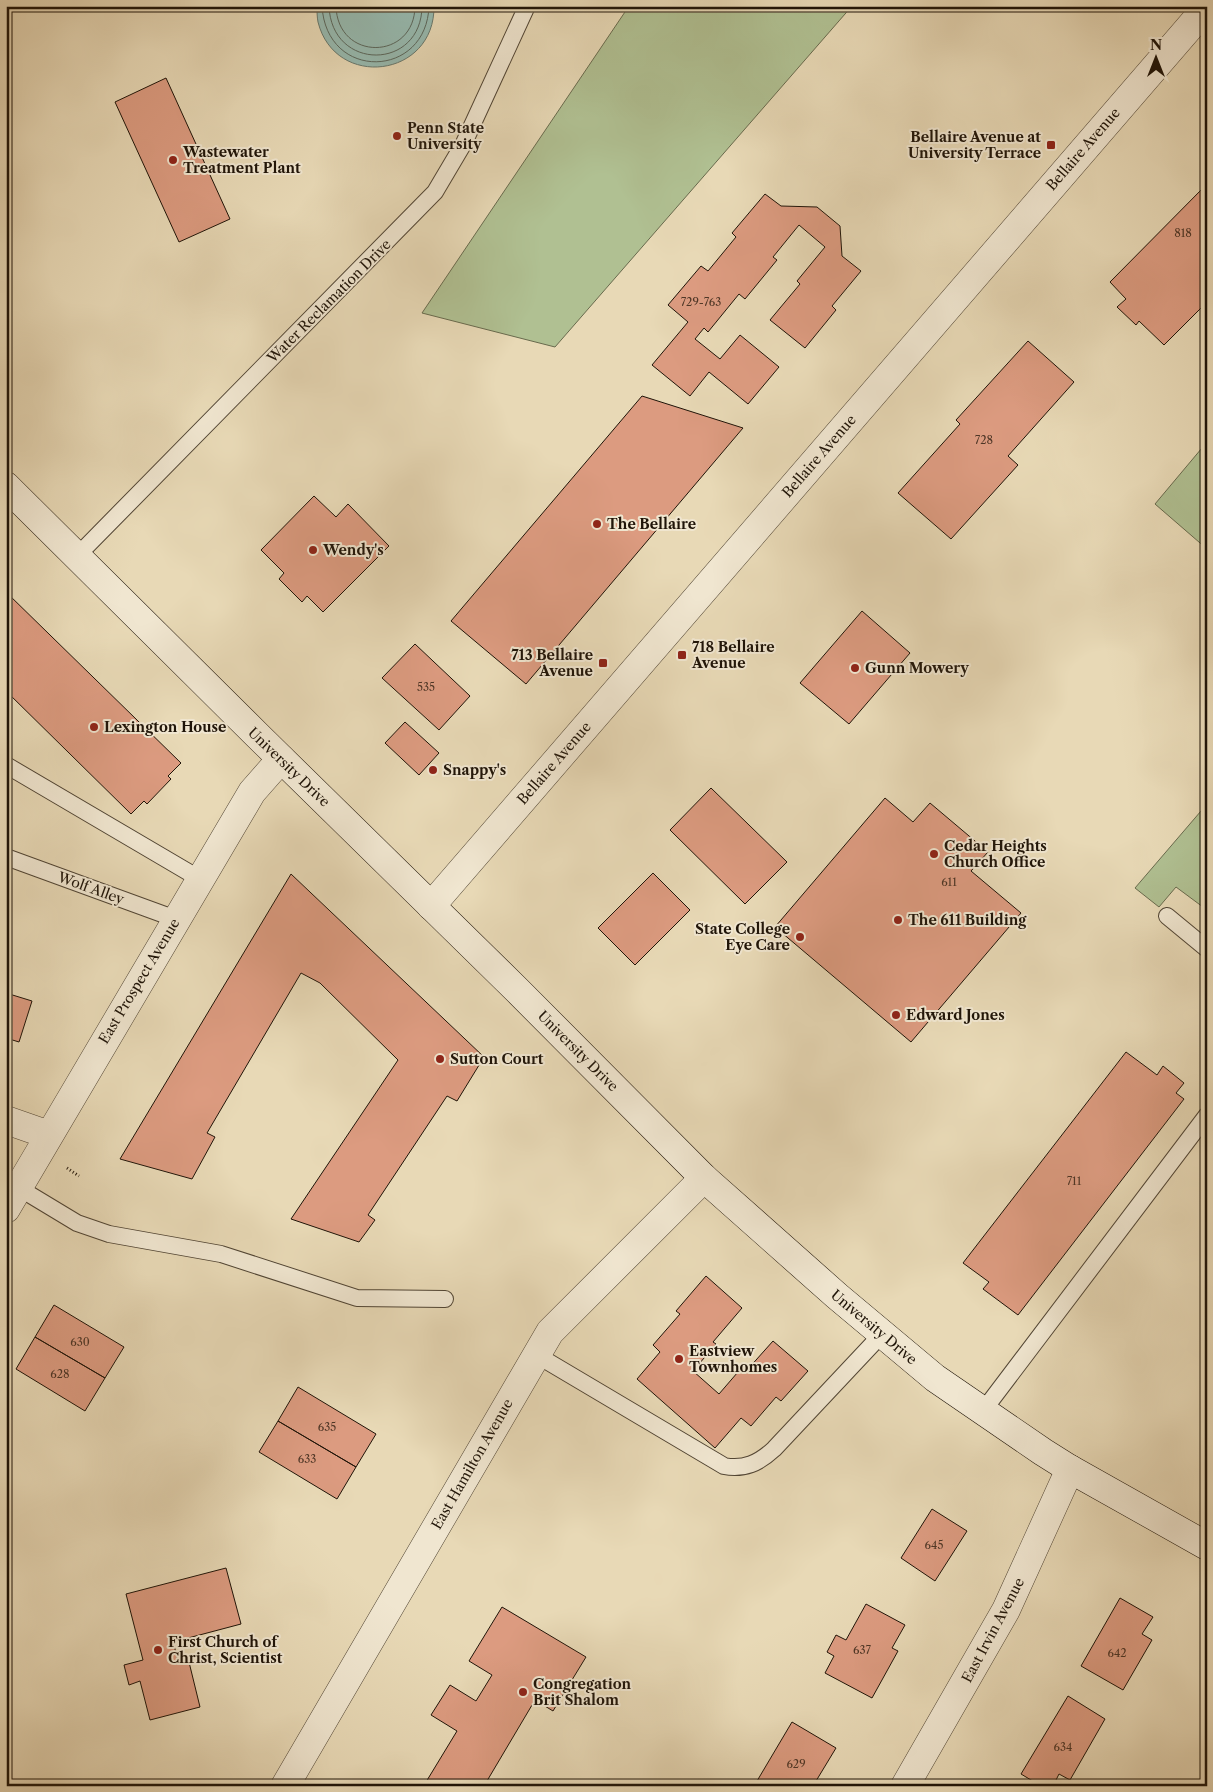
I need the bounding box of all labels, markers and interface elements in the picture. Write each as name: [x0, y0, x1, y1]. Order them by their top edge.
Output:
north arrow: [1130, 32, 1180, 82]
text: N: [1150, 36, 1162, 54]
street label: Bellaire Avenue: [1042, 104, 1124, 194]
place label: Penn State University: [407, 119, 484, 153]
place label: Bellaire Avenue at University Terrace: [908, 128, 1041, 162]
marker: Penn State University: [391, 130, 403, 142]
marker: Bellaire Avenue at University Terrace: [1045, 139, 1057, 151]
place label: Wastewater Treatment Plant: [182, 143, 301, 177]
marker: Wastewater Treatment Plant: [167, 154, 179, 166]
house number: 818: [1174, 226, 1192, 240]
street label: Water Reclamation Drive: [263, 235, 395, 367]
house number: 729-763: [681, 295, 721, 309]
street label: Bellaire Avenue: [778, 411, 860, 501]
house number: 728: [975, 433, 993, 447]
place label: The Bellaire: [607, 515, 696, 533]
marker: The Bellaire: [591, 518, 603, 530]
place label: Wendy's: [322, 541, 384, 559]
marker: Wendy's: [307, 544, 319, 556]
place label: 718 Bellaire Avenue: [691, 638, 775, 672]
place label: 713 Bellaire Avenue: [511, 646, 593, 680]
marker: 718 Bellaire Avenue: [676, 649, 688, 661]
marker: 713 Bellaire Avenue: [597, 657, 609, 669]
place label: Gunn Mowery: [865, 659, 969, 677]
marker: Gunn Mowery: [849, 662, 861, 674]
house number: 535: [417, 680, 435, 694]
place label: Lexington House: [104, 718, 226, 736]
street label: Bellaire Avenue: [513, 718, 595, 808]
marker: Lexington House: [88, 721, 100, 733]
street label: University Drive: [244, 723, 334, 811]
place label: Snappy's: [443, 761, 506, 779]
marker: Snappy's: [427, 764, 439, 776]
place label: Cedar Heights Church Office: [944, 837, 1047, 871]
marker: Cedar Heights Church Office: [928, 848, 940, 860]
street label: Wolf Alley: [55, 867, 127, 908]
house number: 611: [941, 875, 957, 889]
place label: The 611 Building: [908, 911, 1027, 929]
marker: The 611 Building: [892, 914, 904, 926]
street label: East Prospect Avenue: [94, 915, 184, 1047]
place label: State College Eye Care: [695, 920, 790, 954]
marker: State College Eye Care: [794, 931, 806, 943]
place label: Edward Jones: [906, 1006, 1005, 1024]
street label: University Drive: [534, 1007, 622, 1095]
marker: Edward Jones: [890, 1009, 902, 1021]
place label: Sutton Court: [450, 1050, 544, 1068]
marker: Sutton Court: [434, 1053, 446, 1065]
house number: 711: [1067, 1174, 1082, 1188]
street label: University Drive: [827, 1286, 921, 1368]
house number: 630: [70, 1335, 90, 1349]
place label: Eastview Townhomes: [689, 1342, 777, 1376]
marker: Eastview Townhomes: [673, 1353, 685, 1365]
house number: 628: [50, 1367, 70, 1381]
street label: East Hamilton Avenue: [427, 1395, 517, 1532]
house number: 635: [318, 1420, 336, 1434]
house number: 633: [298, 1452, 316, 1466]
house number: 645: [925, 1538, 943, 1552]
street label: East Irvin Avenue: [958, 1574, 1028, 1686]
place label: First Church of Christ, Scientist: [168, 1633, 283, 1667]
house number: 637: [853, 1643, 872, 1657]
marker: First Church of Christ, Scientist: [152, 1644, 164, 1656]
house number: 642: [1107, 1646, 1127, 1660]
place label: Congregation Brit Shalom: [533, 1675, 632, 1709]
marker: Congregation Brit Shalom: [517, 1686, 529, 1698]
house number: 634: [1054, 1740, 1072, 1754]
house number: 629: [786, 1757, 806, 1771]

